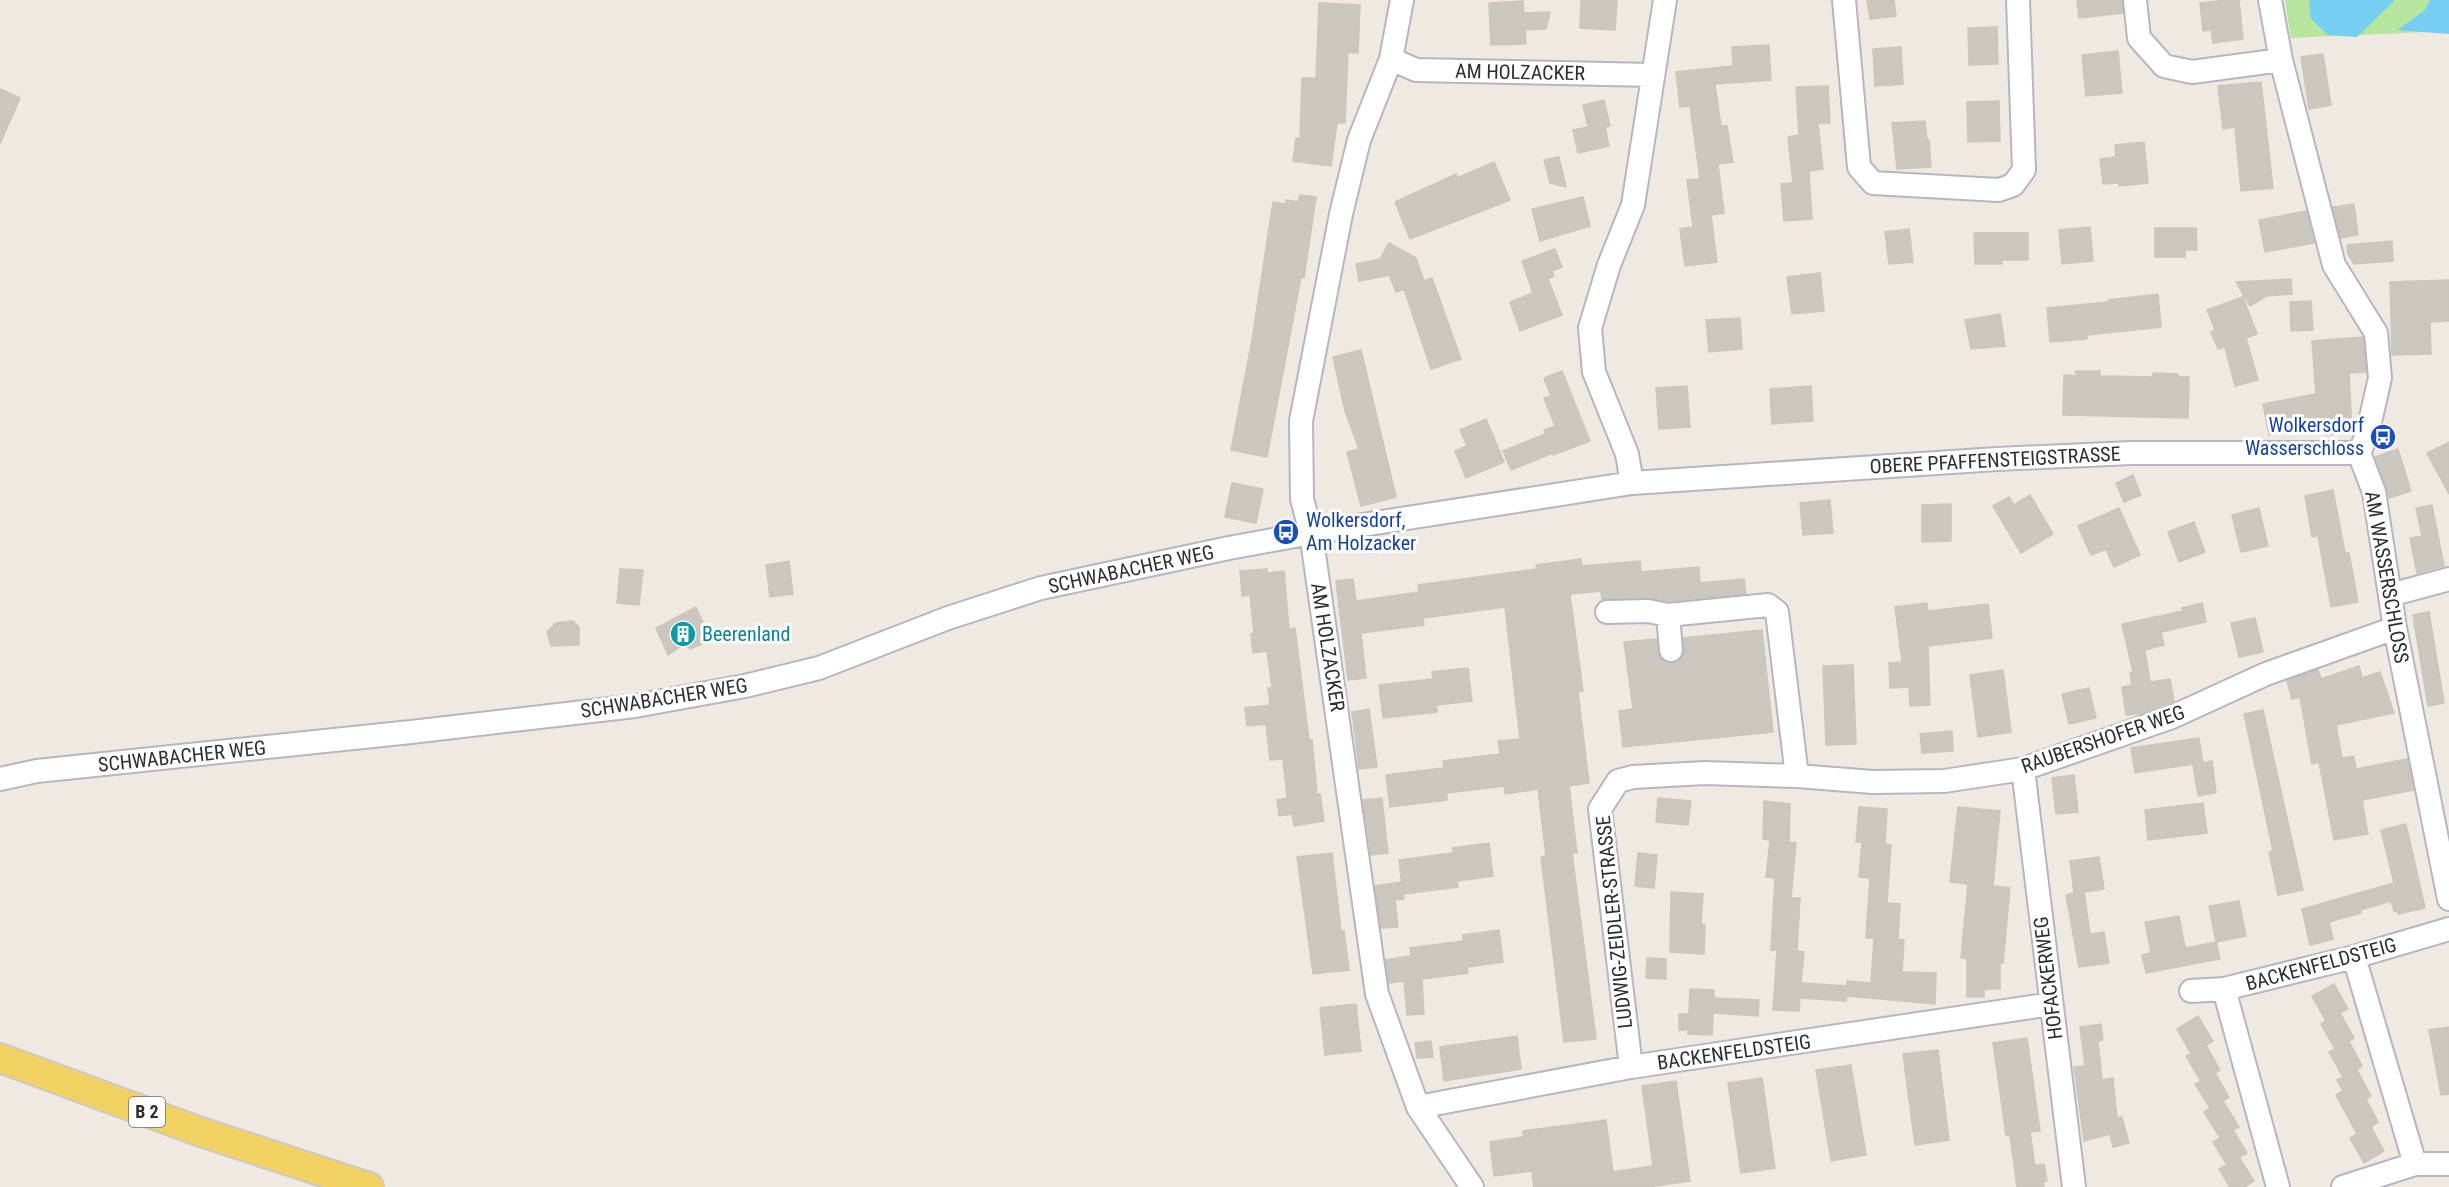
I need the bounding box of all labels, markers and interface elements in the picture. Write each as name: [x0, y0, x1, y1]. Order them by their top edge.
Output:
street label: AM HOLZACKER: [1455, 59, 1586, 85]
place label: Wolkersdorf Wasserschloss: [2245, 413, 2365, 460]
bus stop icon: Wolkersdorf Wasserschloss: [2368, 422, 2398, 452]
street label: OBERE PFAFFENSTEIGSTRASSE: [1869, 441, 2121, 479]
street label: AM WASSERSCHLOSS: [2360, 489, 2414, 665]
place label: Wolkersdorf, Am Holzacker: [1306, 508, 1416, 555]
bus stop icon: Wolkersdorf, Am Holzacker: [1271, 517, 1301, 547]
street label: SCHWABACHER WEG: [1046, 540, 1216, 598]
street label: AM HOLZACKER: [1306, 581, 1350, 713]
building icon: Beerenland: [668, 619, 698, 649]
place label: Beerenland: [702, 622, 790, 646]
street label: SCHWABACHER WEG: [579, 673, 749, 723]
street label: RAUBERSHOFER WEG: [2018, 700, 2188, 778]
street label: SCHWABACHER WEG: [97, 735, 267, 777]
street label: LUDWIG-ZEIDLER-STRASSE: [1591, 814, 1637, 1030]
street label: HOFACKERWEG: [2029, 915, 2067, 1041]
street label: BACKENFELDSTEIG: [2243, 932, 2399, 996]
street label: BACKENFELDSTEIG: [1656, 1029, 1812, 1075]
road number: B 2: [129, 1097, 165, 1127]

